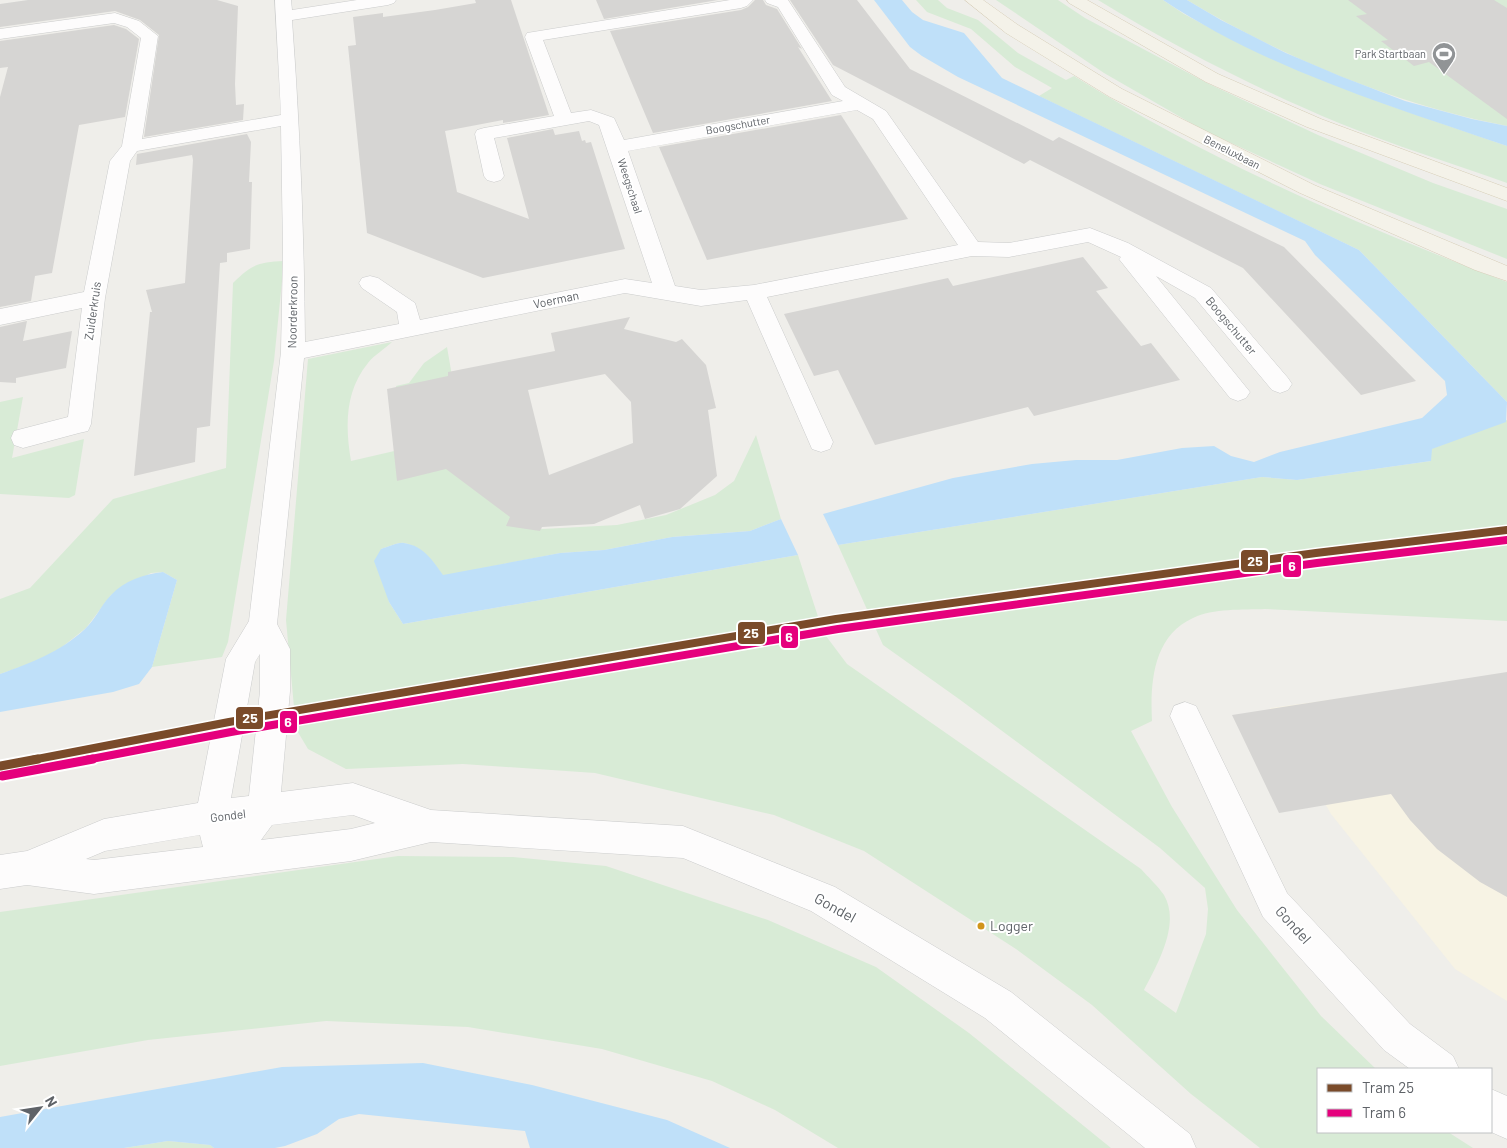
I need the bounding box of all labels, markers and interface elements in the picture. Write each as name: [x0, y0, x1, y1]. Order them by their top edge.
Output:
sports icon: Park Startbaan: [1431, 41, 1457, 75]
place label: Park Startbaan: [1355, 47, 1426, 60]
street label: Boogschutter: [705, 112, 771, 137]
street label: Beneluxbaan: [1202, 132, 1263, 171]
street label: Weegschaal: [615, 157, 646, 215]
street label: Noorderkroon: [284, 276, 300, 348]
street label: Zuiderkruis: [81, 280, 103, 341]
street label: Voerman: [532, 287, 580, 311]
street label: Boogschutter: [1204, 294, 1260, 358]
line badge: 25: [1240, 549, 1269, 573]
text: 25: [1247, 552, 1263, 569]
line badge: 6: [1282, 554, 1302, 578]
text: 6: [1288, 557, 1296, 574]
line badge: 25: [737, 621, 766, 645]
text: 25: [743, 624, 759, 641]
line badge: 6: [780, 625, 799, 649]
text: 6: [785, 628, 793, 645]
line badge: 25: [235, 706, 264, 730]
text: 25: [242, 709, 258, 726]
line badge: 6: [279, 710, 298, 734]
text: 6: [284, 713, 292, 730]
street label: Gondel: [209, 806, 247, 824]
street label: Gondel: [811, 888, 860, 926]
street label: Gondel: [1272, 902, 1315, 947]
place label: Logger: [990, 917, 1033, 934]
marker: Logger: [976, 921, 986, 931]
legend: [1317, 1068, 1492, 1133]
text: Tram 25: [1362, 1078, 1414, 1096]
north arrow: [15, 1083, 65, 1133]
text: N: [42, 1093, 61, 1110]
text: Tram 6: [1362, 1103, 1406, 1121]

